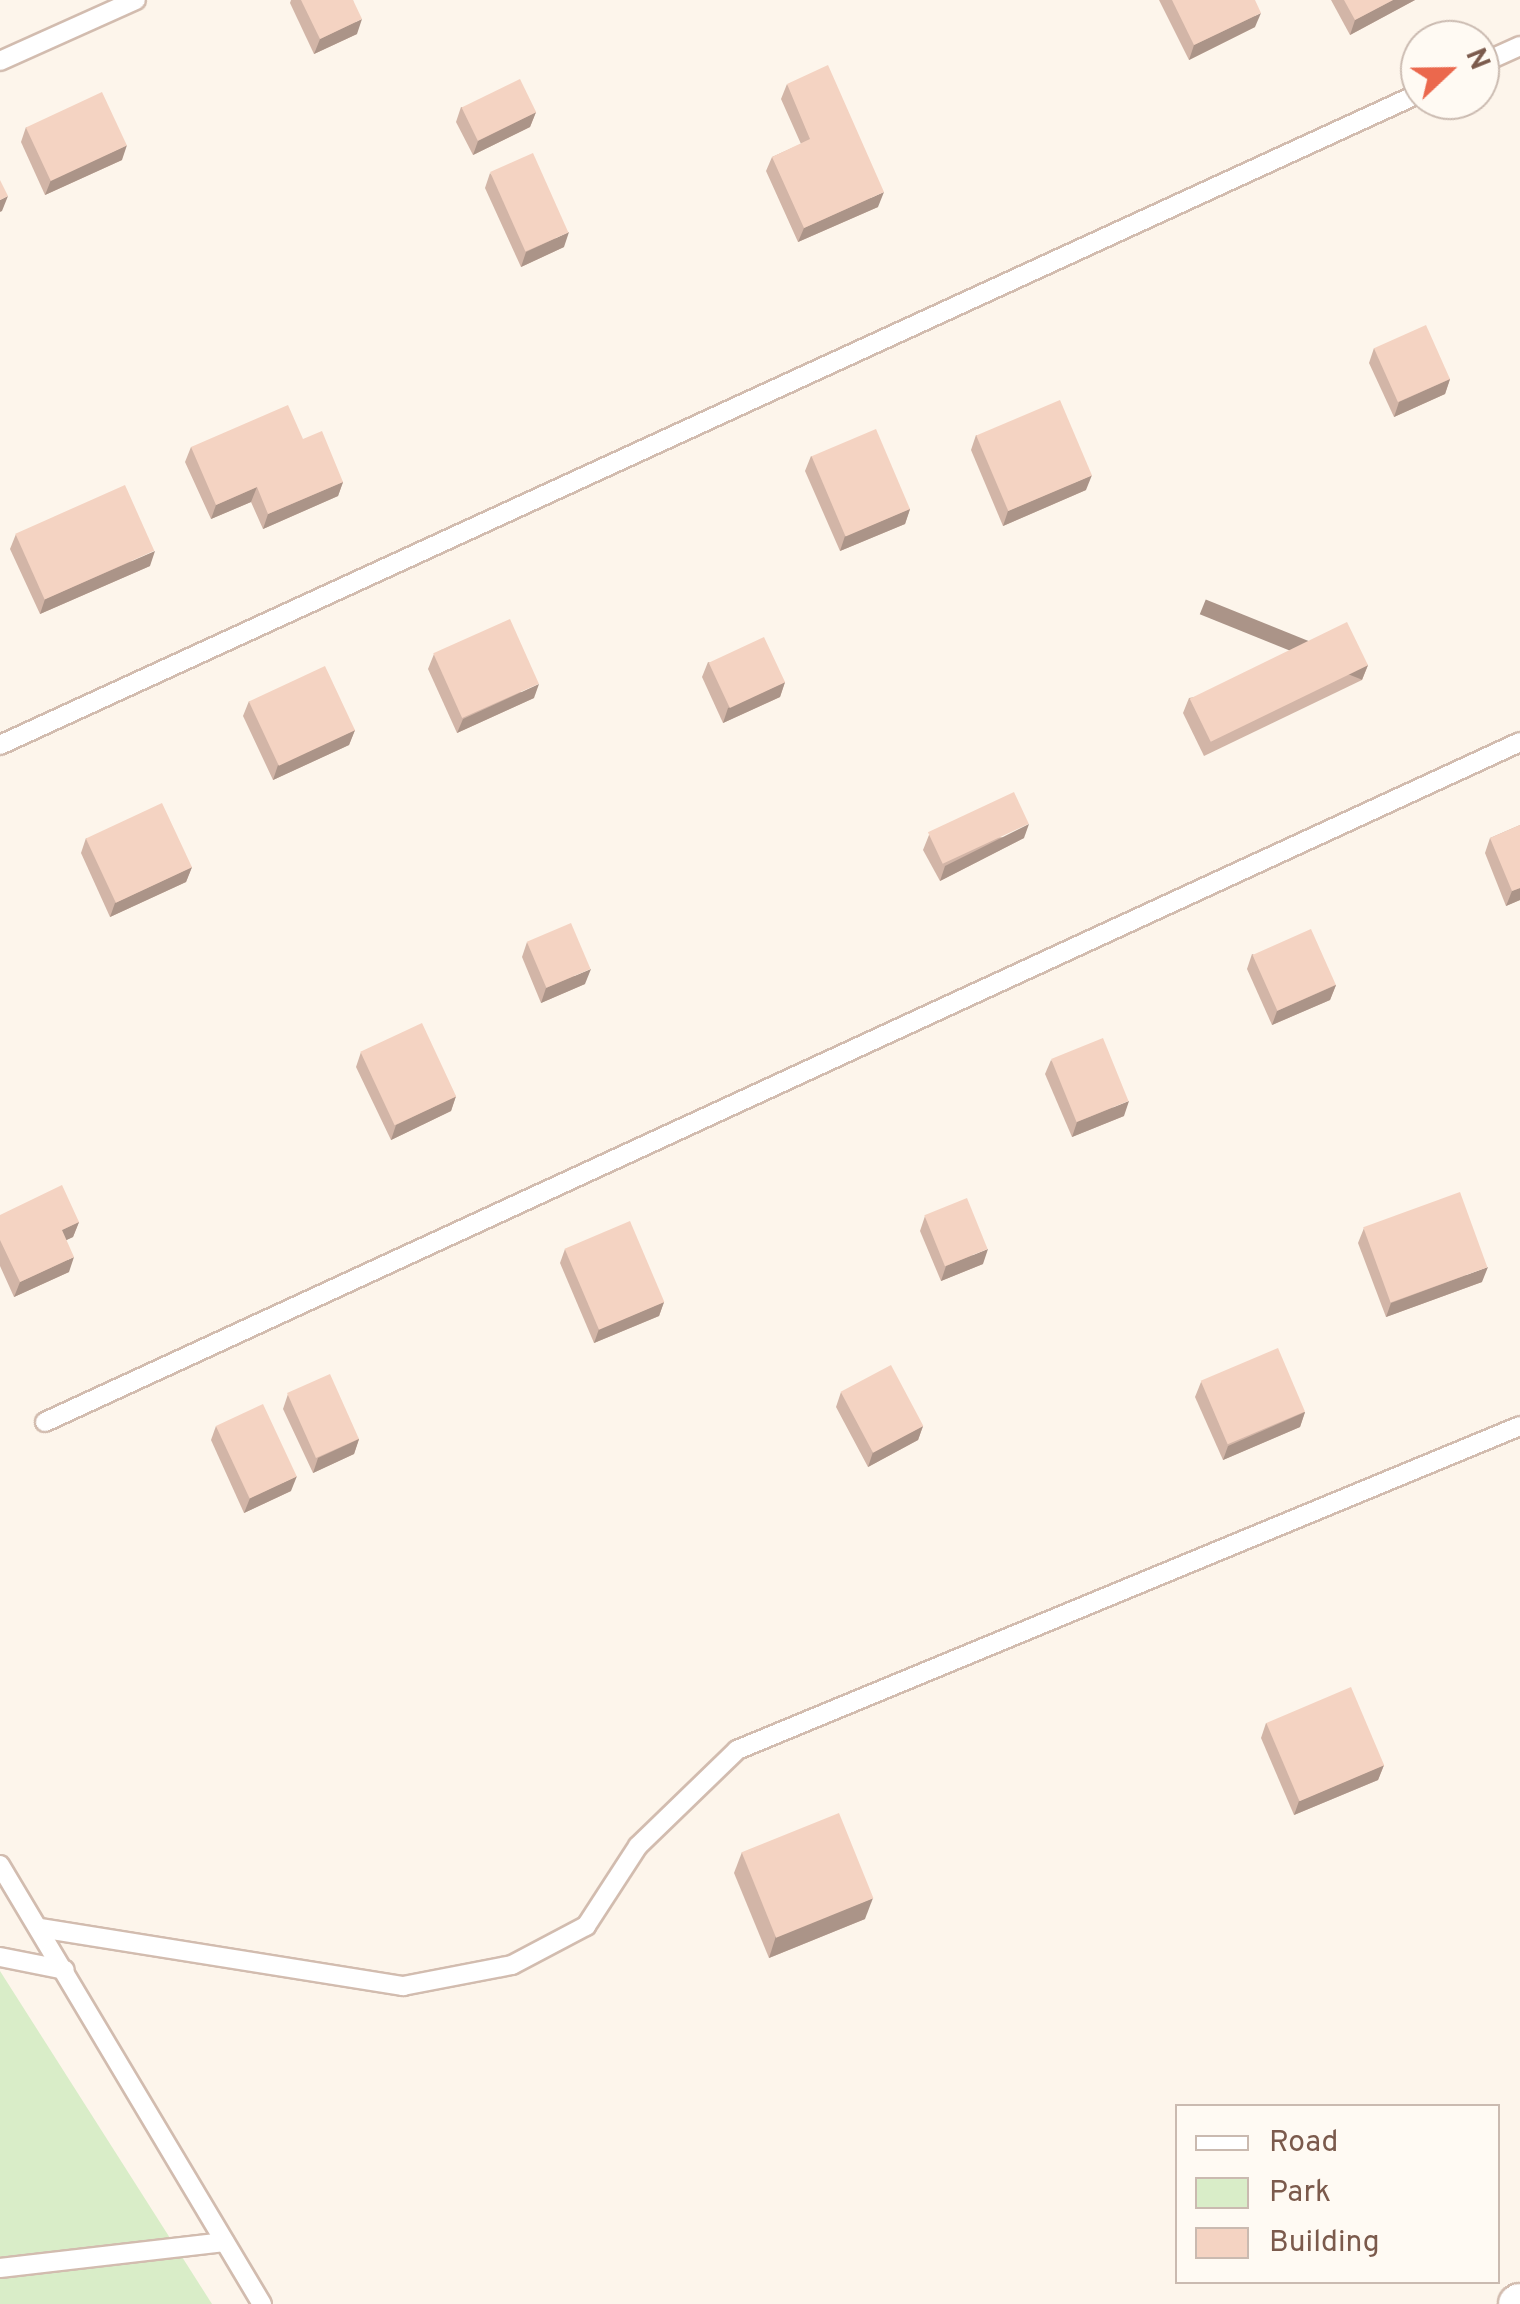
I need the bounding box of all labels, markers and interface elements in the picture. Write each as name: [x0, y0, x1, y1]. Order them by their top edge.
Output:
north arrow: [1400, 20, 1500, 120]
text: N: [1456, 43, 1496, 76]
legend: [1175, 2104, 1500, 2284]
text: Road: [1269, 2125, 1338, 2162]
text: Park: [1269, 2175, 1331, 2212]
text: Building: [1269, 2225, 1380, 2262]

